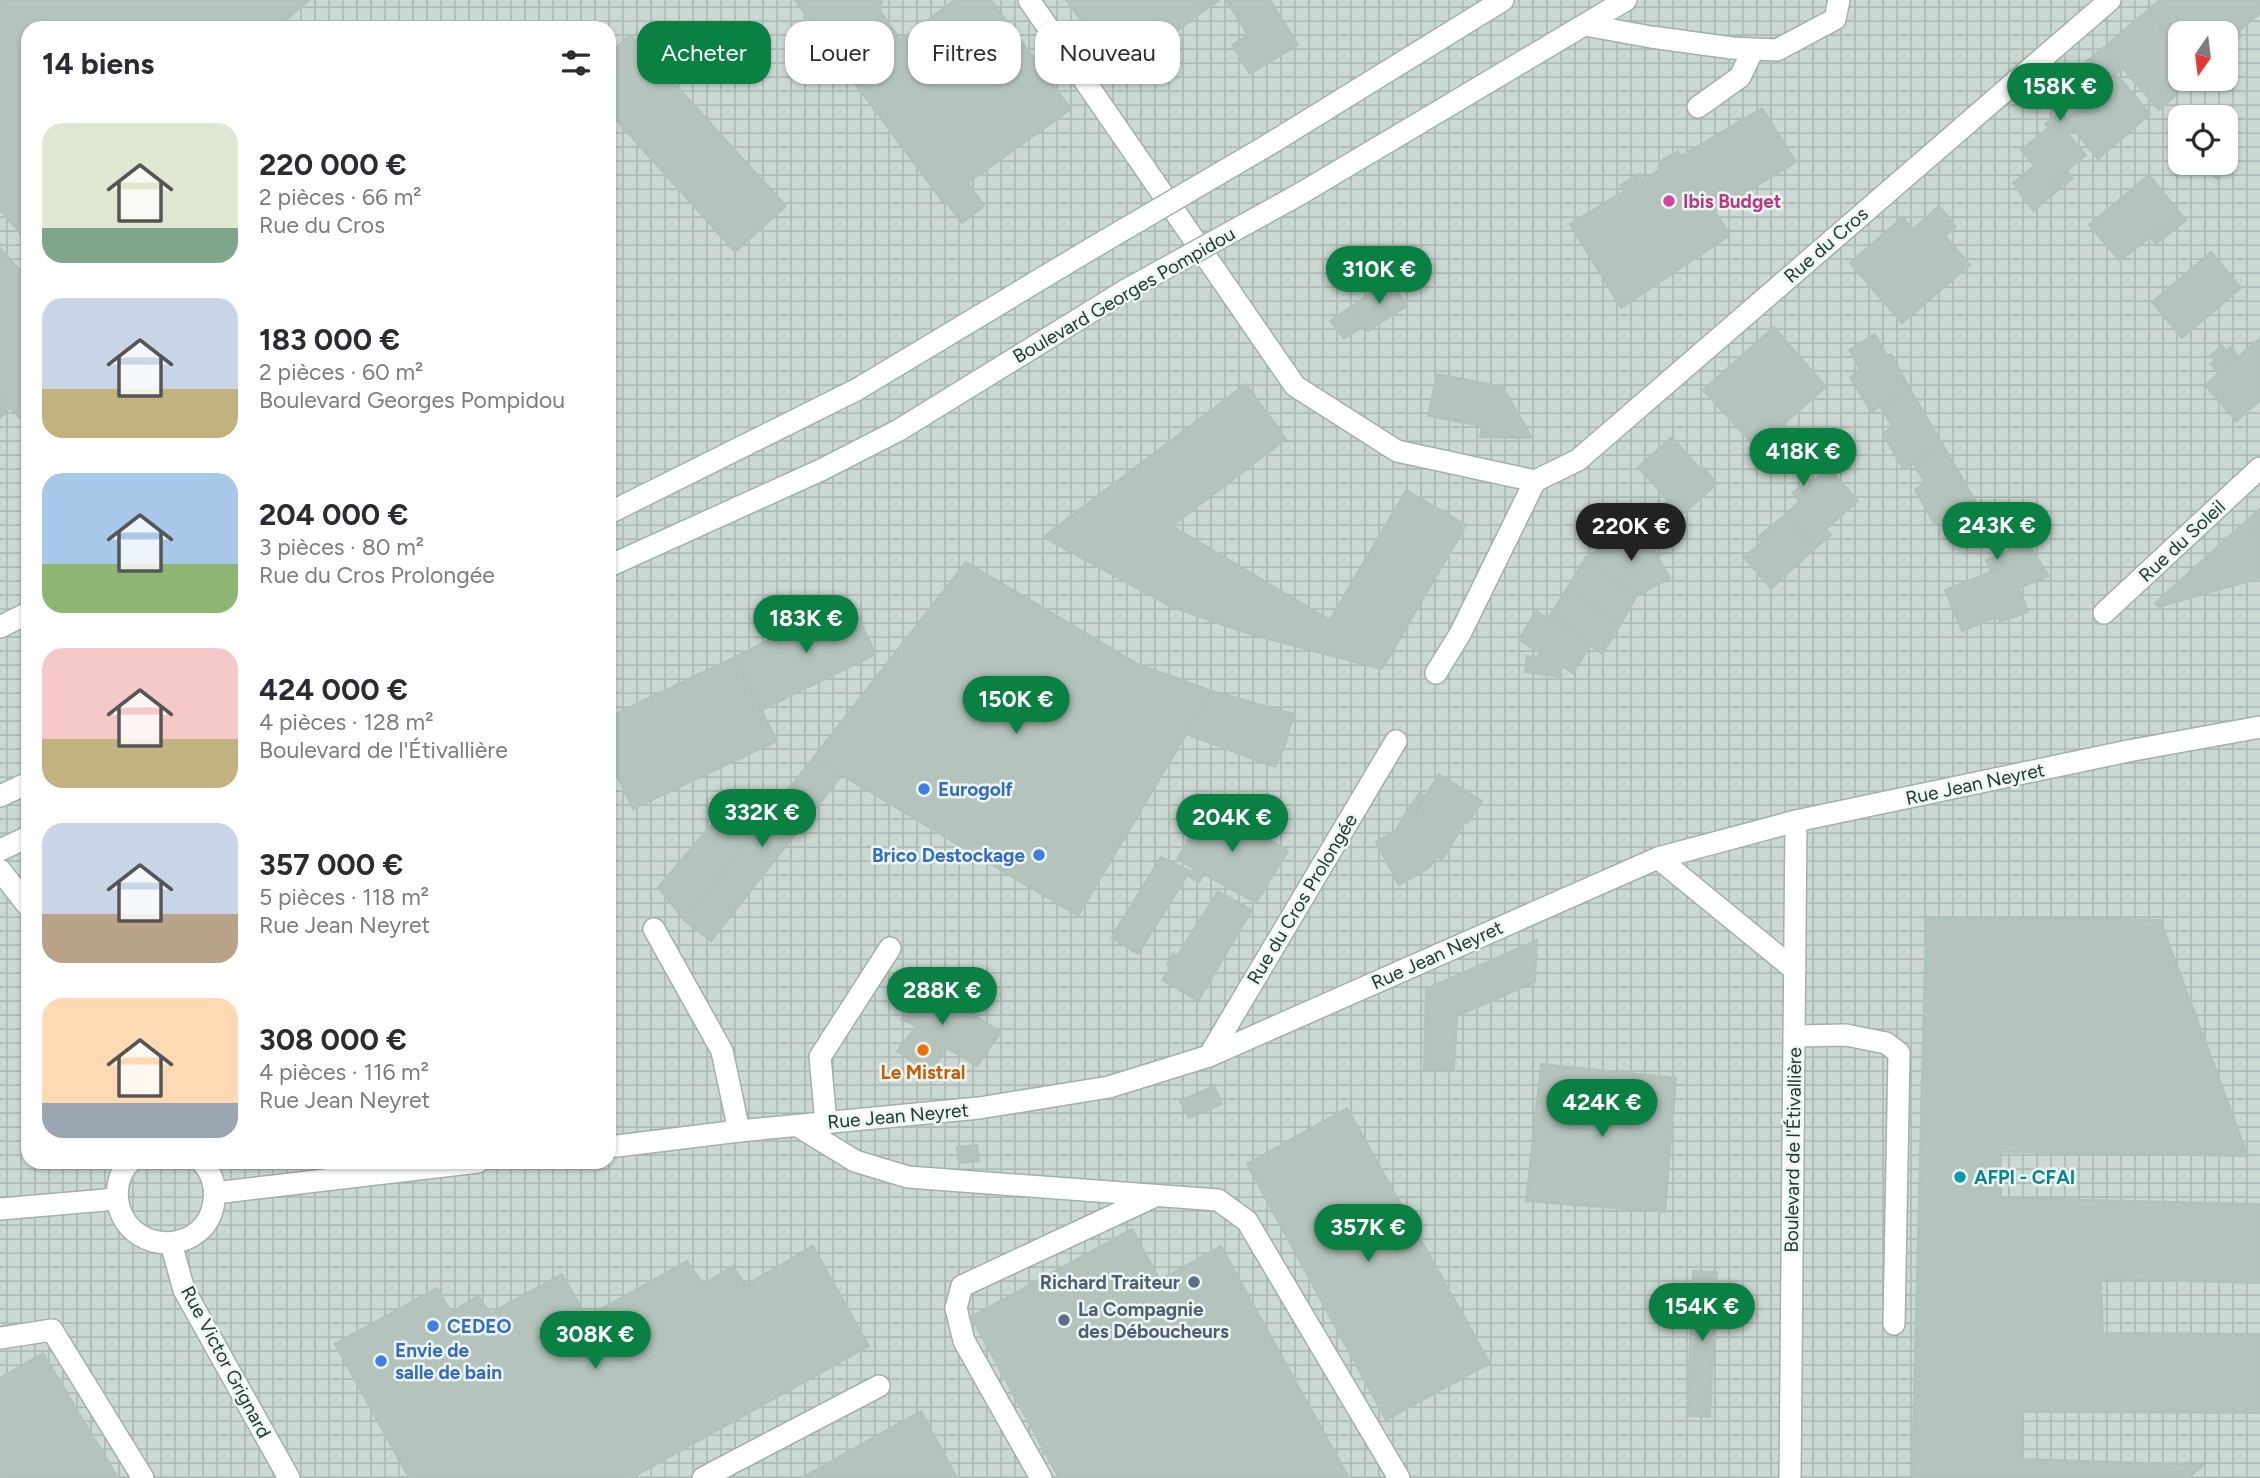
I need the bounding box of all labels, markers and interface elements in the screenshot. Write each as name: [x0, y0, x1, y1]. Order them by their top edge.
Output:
chip: Acheter: [637, 21, 771, 84]
chip: Louer: [785, 21, 894, 84]
chip: Filtres: [908, 21, 1021, 84]
chip: Nouveau: [1035, 21, 1180, 84]
north arrow: [2168, 21, 2238, 91]
map controls: [2168, 21, 2238, 175]
icon: filters: [557, 44, 595, 82]
text: 14 biens: [42, 45, 154, 82]
pin: 158K €: [2003, 64, 2117, 123]
text: 158K €: [2023, 72, 2097, 100]
button: locate: [2168, 105, 2238, 175]
text: 220 000 €: [259, 146, 407, 183]
icon: home: [98, 151, 182, 235]
text: 2 pièces · 66 m²: [259, 183, 422, 211]
place label: Ibis Budget: [1683, 190, 1782, 213]
marker: Ibis Budget: [1661, 193, 1677, 209]
street label: Rue du Cros: [1779, 202, 1873, 288]
text: Rue du Cros: [259, 211, 385, 239]
street label: Boulevard Georges Pompidou: [1009, 222, 1239, 368]
pin: 310K €: [1322, 246, 1436, 306]
text: 310K €: [1342, 255, 1416, 283]
text: 183 000 €: [259, 321, 400, 358]
icon: home: [98, 326, 182, 410]
text: 2 pièces · 60 m²: [259, 358, 423, 386]
text: Boulevard Georges Pompidou: [259, 386, 565, 414]
pin: 418K €: [1746, 428, 1860, 488]
text: 418K €: [1765, 437, 1841, 465]
street label: Rue du Soleil: [2134, 495, 2230, 587]
text: 204 000 €: [259, 496, 408, 533]
icon: home: [98, 501, 182, 585]
pin: 243K €: [1940, 503, 2054, 562]
pin: 220K €: [1574, 504, 1688, 563]
text: 243K €: [1958, 511, 2036, 539]
text: 220K €: [1592, 512, 1670, 540]
text: 3 pièces · 80 m²: [259, 533, 424, 561]
text: Rue du Cros Prolongée: [259, 561, 495, 589]
pin: 183K €: [749, 596, 863, 655]
text: 183K €: [769, 604, 843, 632]
text: 424 000 €: [259, 671, 408, 708]
icon: home: [98, 676, 182, 760]
pin: 150K €: [959, 676, 1073, 736]
text: 150K €: [979, 685, 1053, 713]
text: 4 pièces · 128 m²: [259, 708, 433, 736]
text: Boulevard de l'Étivallière: [259, 736, 508, 764]
street label: Rue Jean Neyret: [1903, 758, 2047, 810]
place label: Eurogolf: [938, 778, 1013, 801]
marker: Eurogolf: [916, 781, 932, 797]
pin: 332K €: [705, 790, 819, 849]
pin: 204K €: [1175, 794, 1289, 854]
text: 332K €: [724, 798, 800, 826]
text: 204K €: [1192, 803, 1272, 831]
street label: Rue du Cros Prolongée: [1242, 810, 1362, 988]
place label: Brico Destockage: [872, 844, 1025, 867]
text: 357 000 €: [259, 846, 403, 883]
marker: Brico Destockage: [1031, 847, 1047, 863]
icon: home: [98, 851, 182, 935]
text: 5 pièces · 118 m²: [259, 883, 429, 911]
text: Rue Jean Neyret: [259, 911, 430, 939]
street label: Rue Jean Neyret: [1368, 916, 1506, 994]
pin: 288K €: [885, 968, 999, 1027]
text: 288K €: [903, 976, 981, 1004]
text: 308 000 €: [259, 1021, 407, 1058]
icon: home: [98, 1026, 182, 1110]
marker: Le Mistral: [915, 1042, 931, 1058]
street label: Boulevard de l'Étivallière: [1780, 1047, 1806, 1253]
text: 4 pièces · 116 m²: [259, 1058, 429, 1086]
place label: Le Mistral: [880, 1061, 966, 1084]
pin: 424K €: [1545, 1080, 1659, 1139]
text: Rue Jean Neyret: [259, 1086, 430, 1114]
text: 424K €: [1562, 1088, 1642, 1116]
street label: Rue Jean Neyret: [827, 1098, 969, 1134]
place label: AFPI - CFAI: [1974, 1166, 2075, 1189]
marker: AFPI - CFAI: [1952, 1169, 1968, 1185]
pin: 357K €: [1311, 1204, 1425, 1264]
text: 357K €: [1330, 1213, 1406, 1241]
place label: Richard Traiteur: [1040, 1271, 1180, 1294]
marker: Richard Traiteur: [1186, 1274, 1202, 1290]
street label: Rue Victor Grignard: [176, 1282, 276, 1442]
pin: 154K €: [1645, 1284, 1759, 1343]
text: 154K €: [1665, 1292, 1739, 1320]
place label: La Compagnie des Déboucheurs: [1078, 1298, 1229, 1343]
pin: 308K €: [538, 1312, 652, 1371]
marker: La Compagnie des Déboucheurs: [1056, 1312, 1072, 1328]
place label: CEDEO: [447, 1315, 511, 1338]
marker: CEDEO: [425, 1318, 441, 1334]
text: 308K €: [556, 1320, 634, 1348]
place label: Envie de salle de bain: [395, 1339, 502, 1384]
marker: Envie de salle de bain: [373, 1353, 389, 1369]

